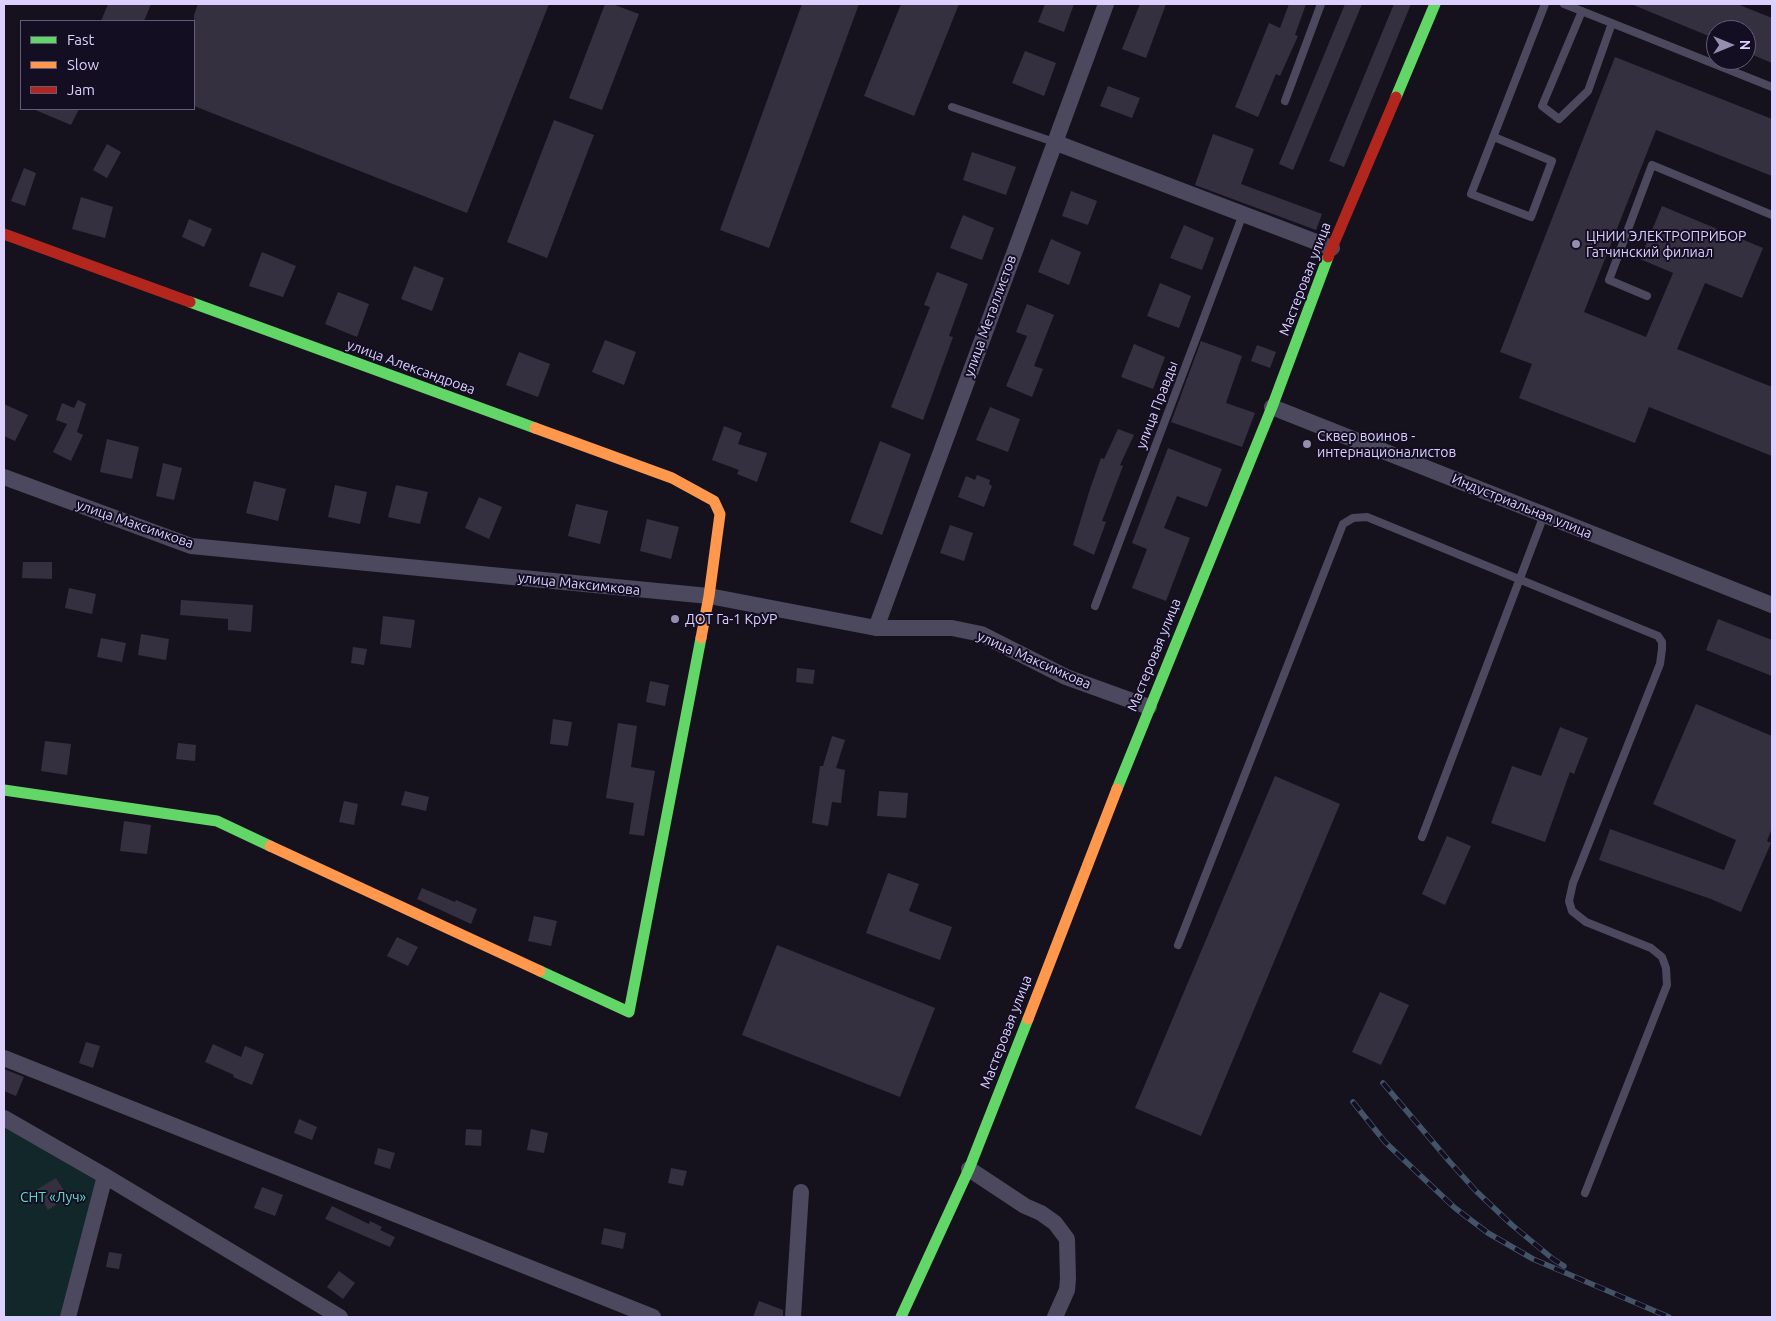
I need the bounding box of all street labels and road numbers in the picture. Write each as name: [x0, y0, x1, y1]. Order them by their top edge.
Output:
street label: Мастеровая улица: [1276, 220, 1334, 338]
street label: улица Металлистов: [960, 253, 1020, 379]
street label: улица Александрова: [345, 336, 477, 398]
street label: улица Правды: [1133, 359, 1181, 451]
street label: Индустриальная улица: [1449, 470, 1595, 542]
street label: улица Максимкова: [74, 496, 196, 552]
street label: улица Максимкова: [517, 569, 641, 599]
street label: Мастеровая улица: [1124, 596, 1184, 714]
street label: улица Максимкова: [974, 627, 1094, 693]
street label: Мастеровая улица: [977, 973, 1035, 1091]

